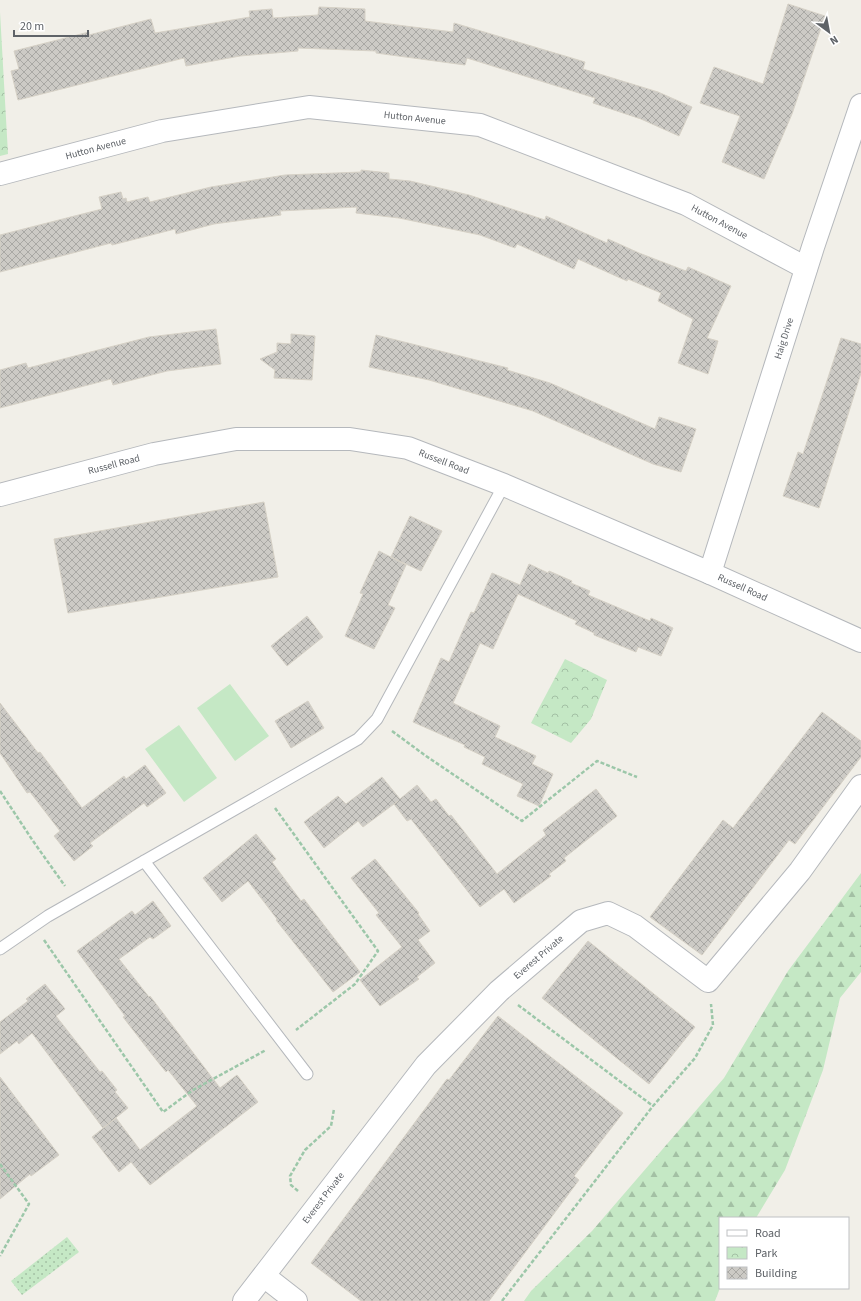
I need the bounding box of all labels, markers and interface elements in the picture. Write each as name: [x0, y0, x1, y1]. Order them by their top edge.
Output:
scale bar: [14, 12, 88, 38]
north arrow: [809, 12, 849, 52]
text: 20 m: [20, 18, 44, 35]
text: N: [827, 32, 841, 48]
street label: Hutton Avenue: [383, 108, 447, 128]
street label: Hutton Avenue: [64, 134, 128, 163]
street label: Hutton Avenue: [689, 201, 750, 243]
street label: Haig Drive: [771, 316, 797, 361]
street label: Russell Road: [417, 446, 471, 478]
street label: Russell Road: [87, 451, 142, 478]
street label: Russell Road: [715, 570, 770, 605]
street label: Everest Private: [511, 932, 567, 983]
street label: Everest Private: [299, 1169, 348, 1227]
legend: [719, 1217, 849, 1289]
text: Road: [755, 1225, 781, 1242]
text: Park: [755, 1245, 777, 1262]
text: Building: [755, 1265, 797, 1282]

